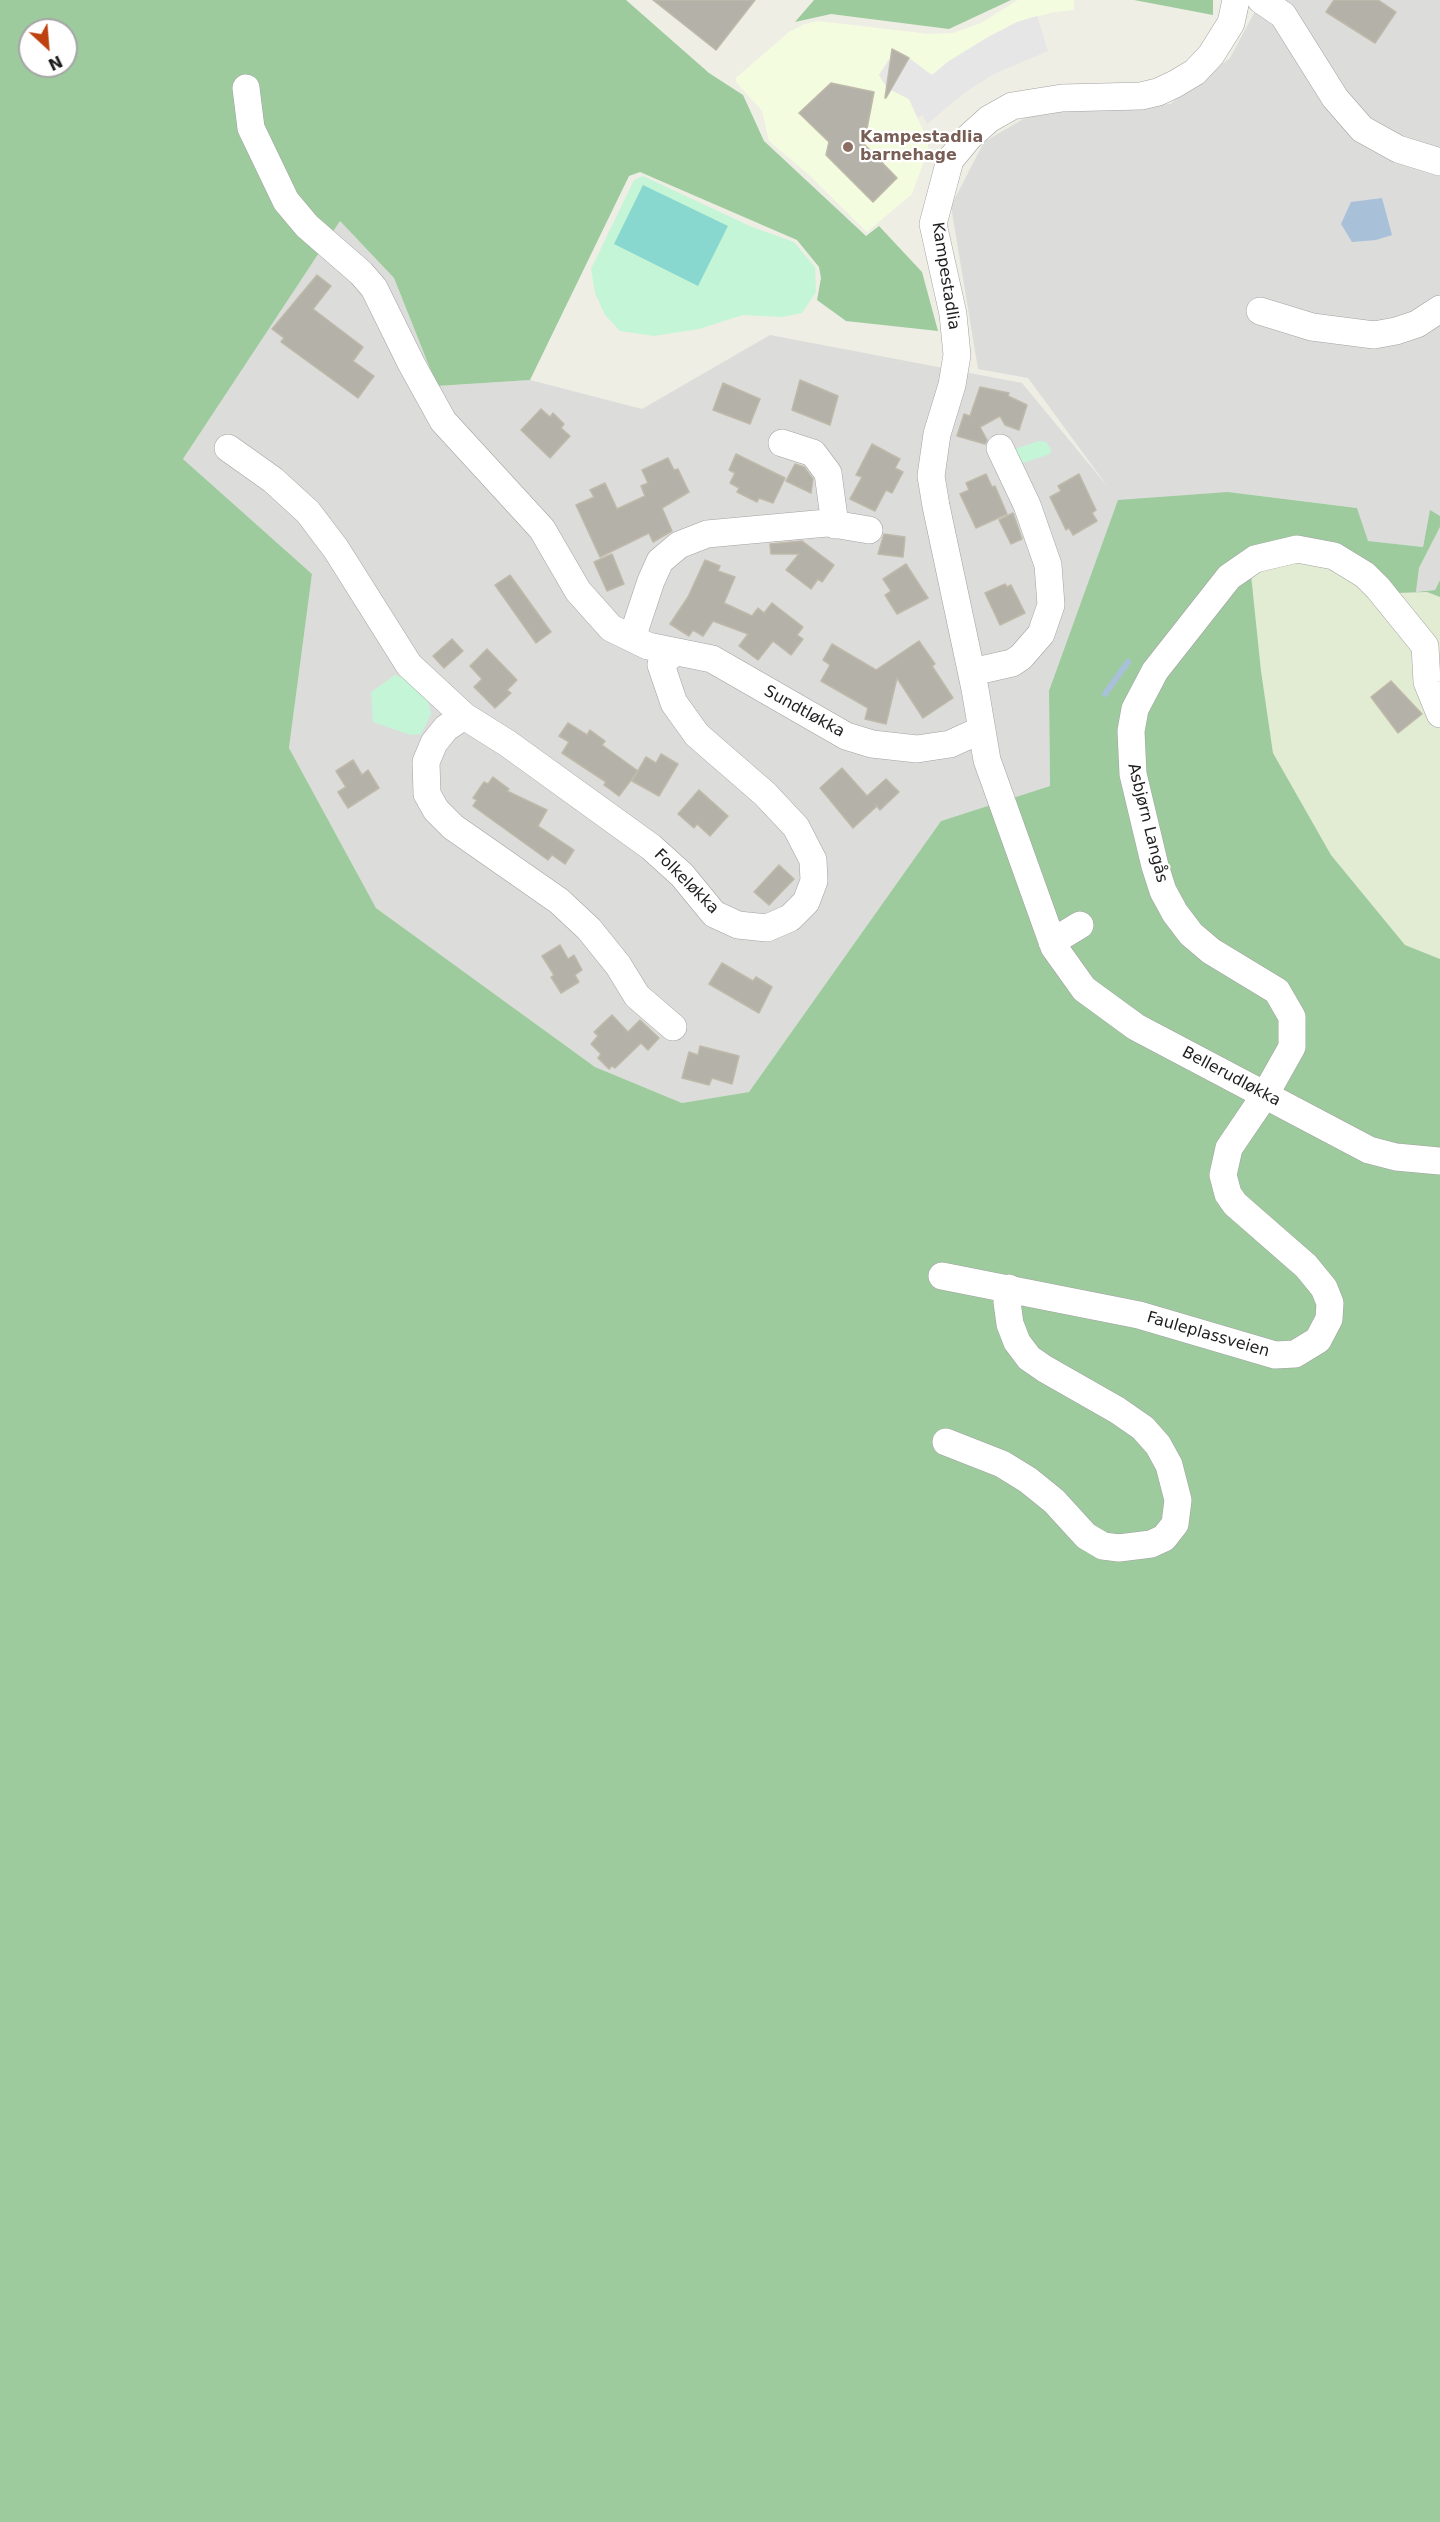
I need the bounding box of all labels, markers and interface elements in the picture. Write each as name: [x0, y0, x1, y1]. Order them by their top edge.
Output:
north arrow: [18, 18, 78, 78]
text: N: [45, 51, 65, 74]
place label: Kampestadlia barnehage: [860, 128, 983, 166]
marker: Kampestadlia barnehage: [841, 140, 855, 154]
street label: Kampestadlia: [927, 221, 963, 331]
street label: Sundtløkka: [760, 682, 848, 742]
street label: Asbjørn Langås: [1123, 761, 1171, 885]
street label: Folkeløkka: [650, 846, 722, 918]
street label: Bellerudløkka: [1178, 1043, 1284, 1111]
street label: Fauleplassveien: [1144, 1308, 1272, 1362]

